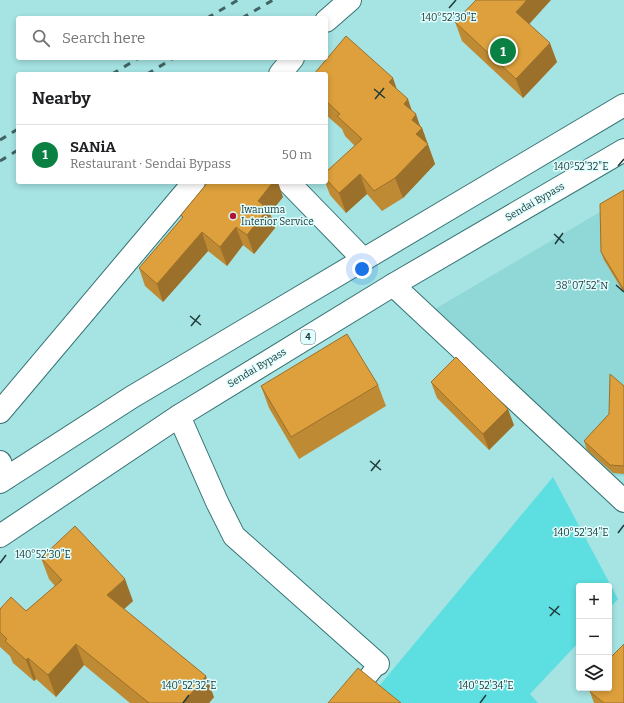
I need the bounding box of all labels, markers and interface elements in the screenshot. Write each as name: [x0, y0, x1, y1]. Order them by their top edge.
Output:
text: 140°52'30"E: [421, 12, 477, 24]
search box: [16, 16, 328, 60]
icon: search: [30, 27, 52, 49]
text: Search here: [62, 29, 145, 47]
pin: 1: [490, 36, 516, 66]
text: Nearby: [32, 88, 91, 109]
text: SANiA: [70, 138, 116, 156]
text: 1: [42, 147, 48, 162]
text: 50 m: [282, 147, 312, 162]
text: Restaurant · Sendai Bypass: [70, 156, 231, 171]
text: 140°52'32"E: [554, 161, 608, 173]
street label: Sendai Bypass: [503, 180, 567, 224]
place label: Iwanuma Interior Service: [241, 204, 314, 228]
marker: Iwanuma Interior Service: [228, 211, 238, 221]
your location: [352, 259, 372, 279]
text: 38°07'52"N: [556, 280, 608, 292]
road number: 4: [301, 330, 315, 344]
street label: Sendai Bypass: [225, 346, 289, 390]
text: 140°52'34"E: [553, 527, 609, 539]
text: 140°52'30"E: [15, 549, 71, 561]
map controls: [576, 583, 612, 691]
button: +: [576, 583, 612, 619]
button: −: [576, 619, 612, 655]
button: layers: [576, 655, 612, 691]
text: 140°52'32"E: [162, 680, 216, 692]
text: 140°52'34"E: [458, 680, 514, 692]

